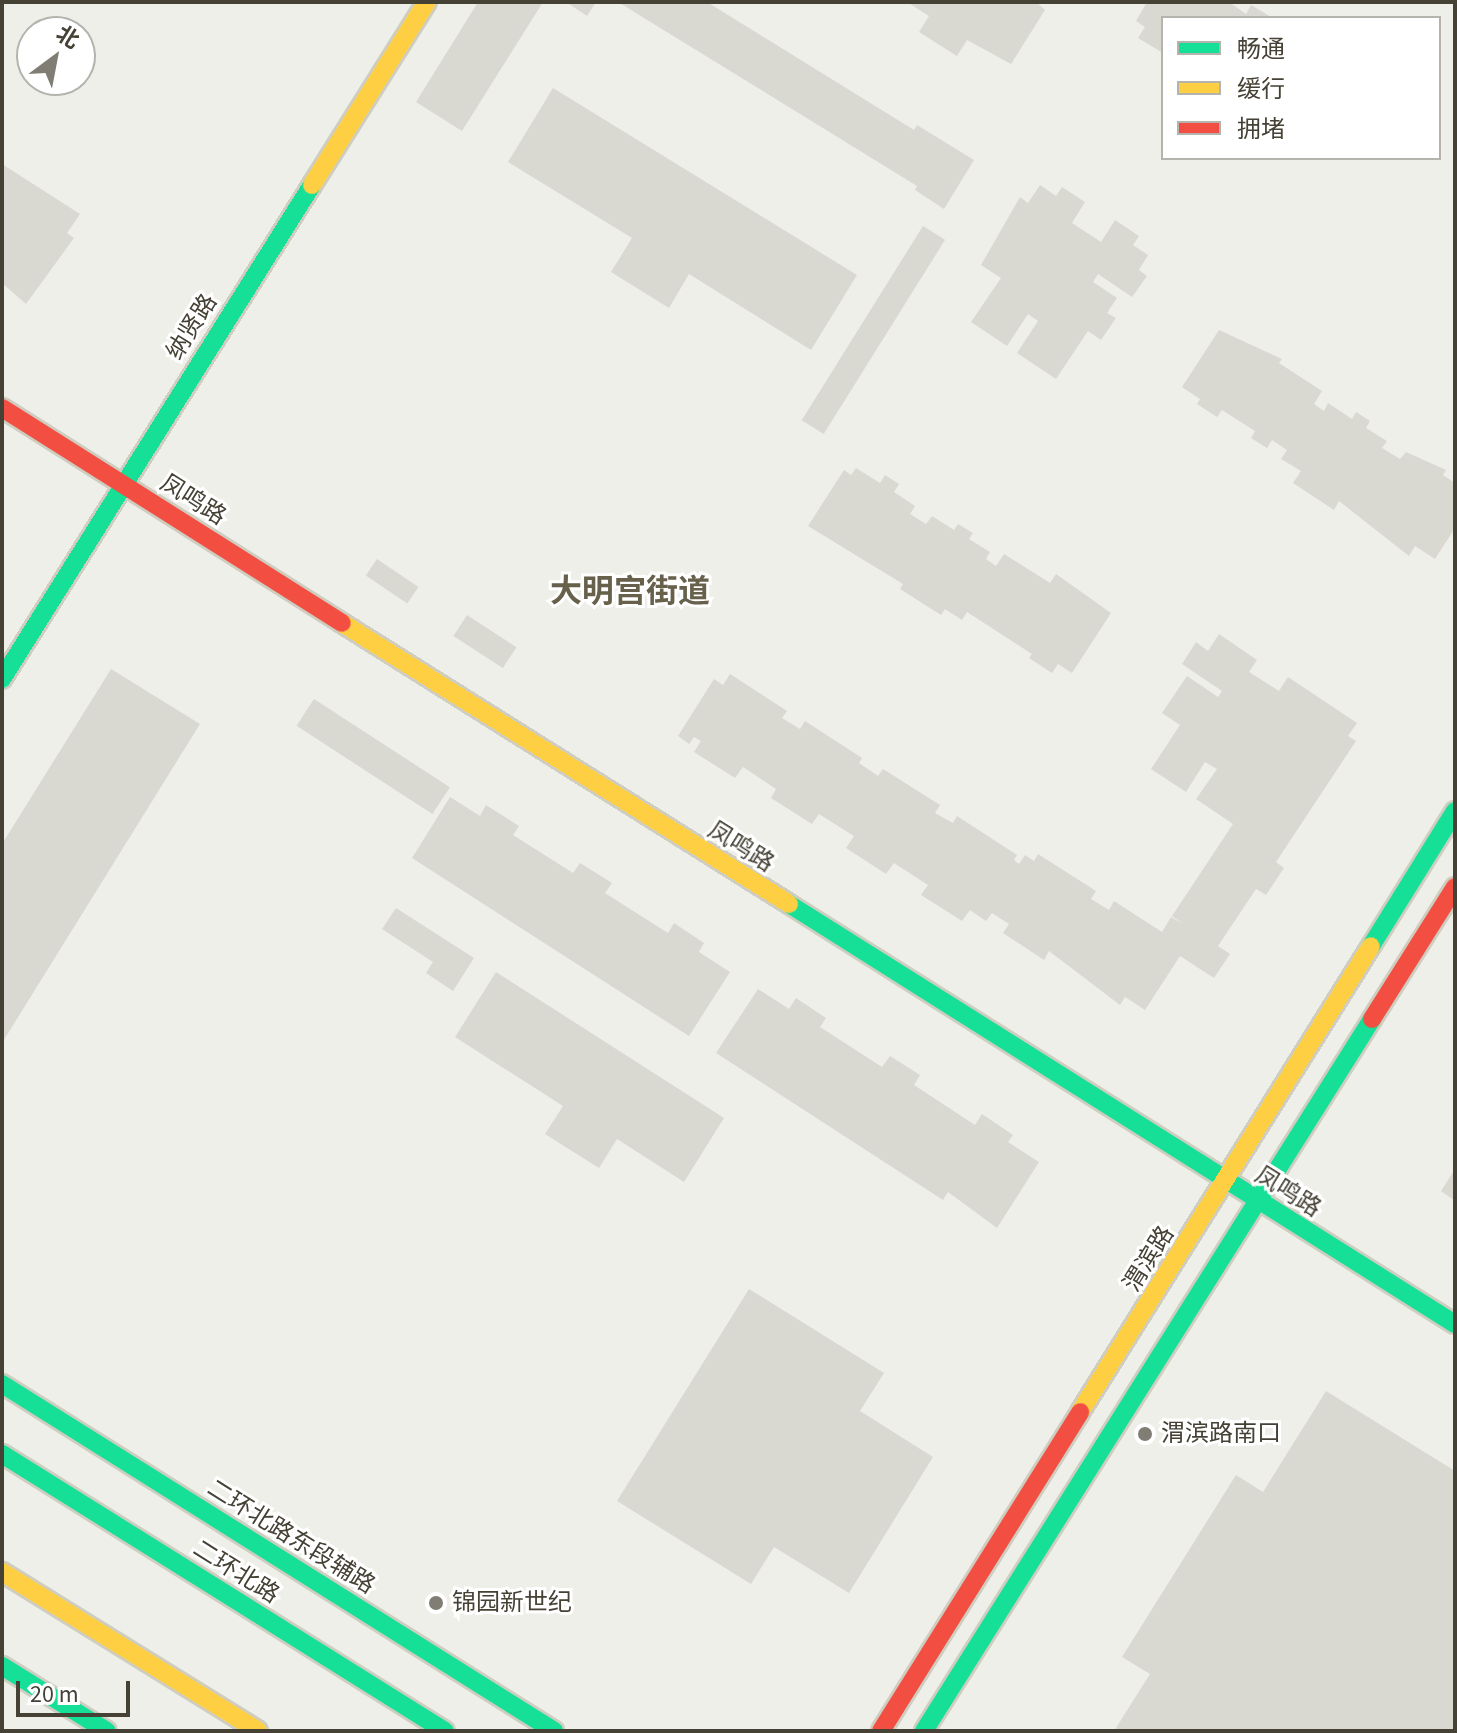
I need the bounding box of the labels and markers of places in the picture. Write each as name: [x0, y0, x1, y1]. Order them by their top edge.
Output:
place label: 渭滨路南口: [1161, 1420, 1281, 1448]
marker: 渭滨路南口: [1136, 1425, 1154, 1443]
place label: 锦园新世纪: [452, 1589, 572, 1617]
marker: 锦园新世纪: [427, 1594, 445, 1612]

